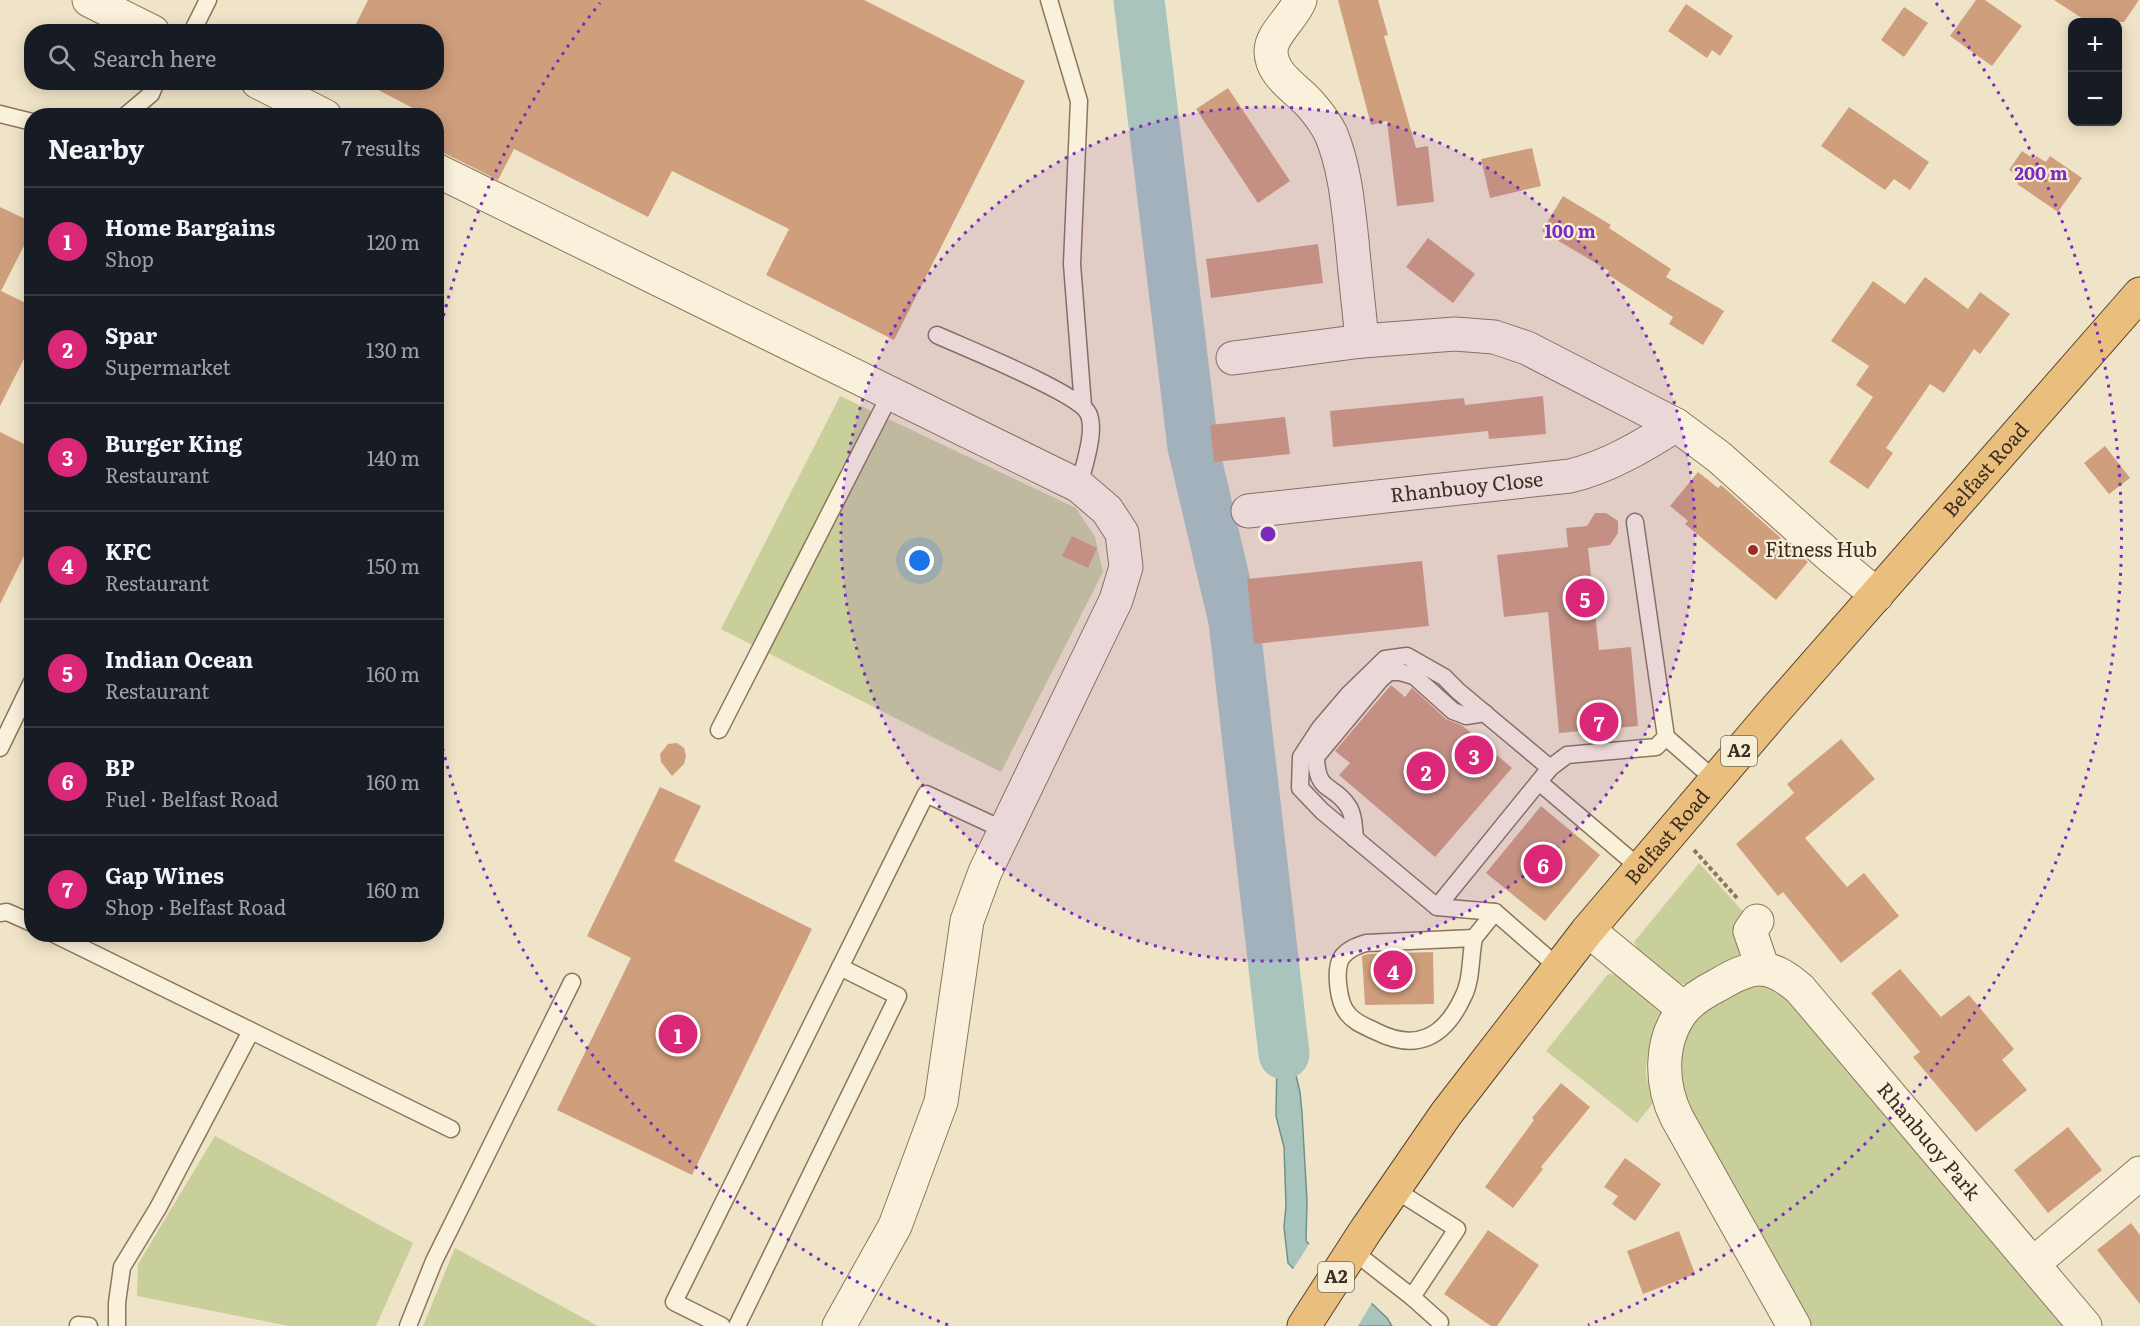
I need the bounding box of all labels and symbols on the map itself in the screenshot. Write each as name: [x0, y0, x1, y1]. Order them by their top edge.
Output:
text: 200 m: [2014, 159, 2068, 186]
text: 100 m: [1544, 217, 1596, 244]
street label: Belfast Road: [1934, 414, 2034, 523]
street label: Rhanbuoy Close: [1389, 462, 1544, 508]
centre of rings: [1258, 524, 1278, 544]
place label: Fitness Hub: [1765, 533, 1877, 563]
marker: Fitness Hub: [1746, 543, 1760, 557]
your location: [905, 546, 934, 575]
pin: 5: [1566, 576, 1604, 620]
pin: 7: [1580, 700, 1618, 744]
pin: 3: [1454, 732, 1494, 777]
road number: A2: [1721, 736, 1757, 766]
pin: 2: [1406, 748, 1446, 794]
street label: Belfast Road: [1616, 781, 1715, 890]
pin: 6: [1524, 842, 1562, 886]
pin: 4: [1374, 948, 1412, 992]
pin: 1: [658, 1012, 698, 1056]
street label: Rhanbuoy Park: [1871, 1074, 1989, 1206]
road number: A2: [1318, 1262, 1354, 1292]

